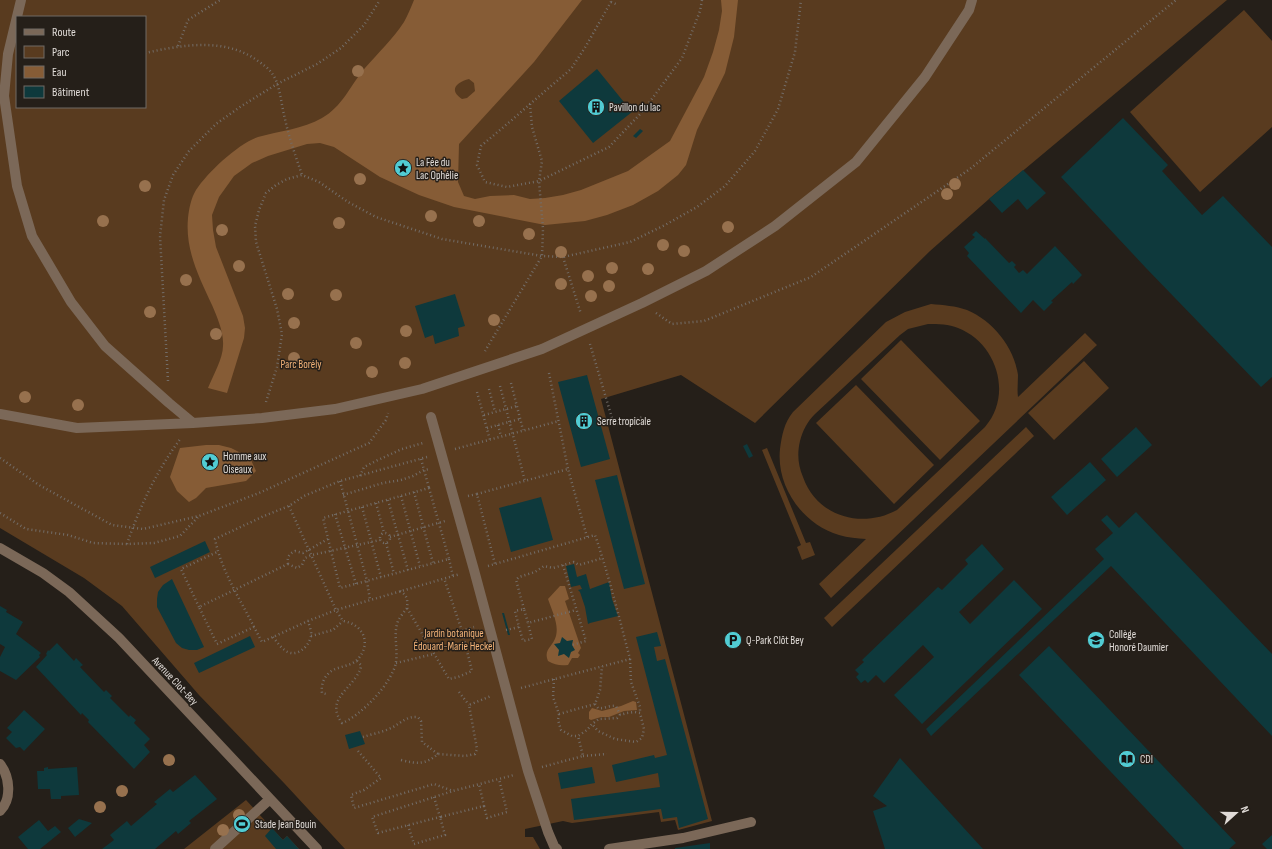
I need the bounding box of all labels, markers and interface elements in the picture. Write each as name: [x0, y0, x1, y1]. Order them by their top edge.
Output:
legend: [16, 16, 146, 108]
text: Route: [52, 25, 76, 40]
text: Parc: [52, 45, 70, 60]
text: Eau: [52, 65, 66, 80]
text: Bâtiment: [52, 85, 90, 100]
building icon: Pavillon du lac: [586, 97, 606, 117]
place label: Pavillon du lac: [609, 101, 661, 114]
place label: La Fée du Lac Ophélie: [416, 156, 458, 182]
place icon: La Fée du Lac Ophélie: [393, 158, 413, 178]
park label: Parc Borély: [280, 358, 322, 371]
building icon: Serre tropicale: [574, 411, 594, 431]
place label: Serre tropicale: [597, 415, 651, 428]
place label: Homme aux Oiseaux: [223, 450, 266, 476]
place icon: Homme aux Oiseaux: [200, 452, 220, 472]
park label: Jardin botanique Édouard-Marie Heckel: [413, 627, 495, 653]
place label: Collège Honoré Daumier: [1109, 628, 1168, 654]
parking icon: Q-Park Clôt Bey: [723, 630, 743, 650]
school or university icon: Collège Honoré Daumier: [1086, 630, 1106, 650]
place label: Q-Park Clôt Bey: [746, 634, 805, 647]
street label: Avenue Clot-Bey: [149, 653, 201, 708]
library icon: CDI: [1117, 749, 1137, 769]
place label: CDI: [1140, 753, 1153, 766]
north arrow: [1216, 793, 1256, 833]
text: N: [1238, 805, 1252, 815]
sports icon: Stade Jean Bouin: [232, 814, 252, 834]
place label: Stade Jean Bouin: [255, 818, 316, 831]

